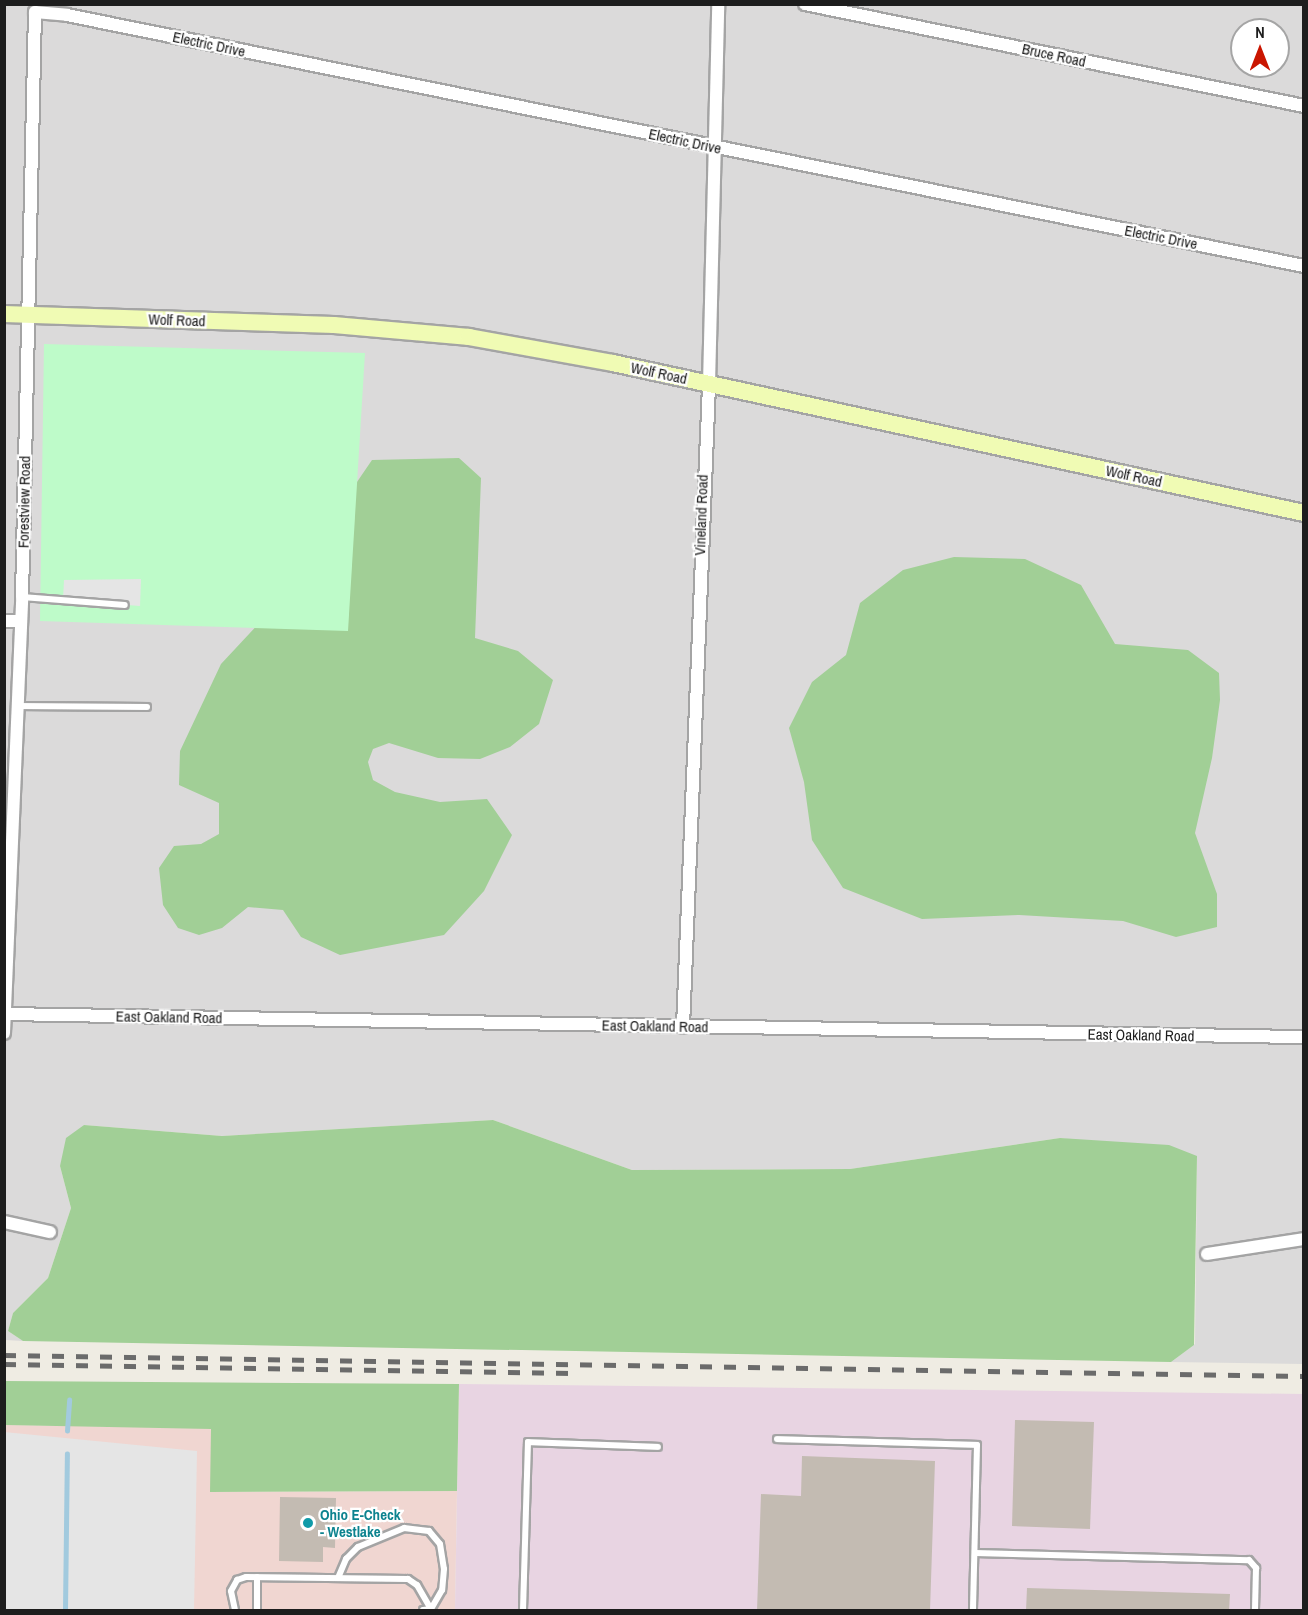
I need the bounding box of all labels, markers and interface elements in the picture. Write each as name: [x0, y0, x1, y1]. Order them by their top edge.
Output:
north arrow: [1230, 18, 1290, 78]
text: N: [1255, 21, 1265, 43]
street label: Electric Drive: [171, 28, 247, 60]
street label: Bruce Road: [1020, 39, 1088, 71]
street label: Electric Drive: [647, 125, 723, 157]
street label: Electric Drive: [1123, 221, 1199, 253]
street label: Wolf Road: [148, 310, 206, 330]
street label: Wolf Road: [629, 358, 689, 388]
street label: Forestview Road: [14, 456, 34, 548]
street label: Wolf Road: [1104, 461, 1164, 491]
street label: Vineland Road: [691, 474, 711, 556]
street label: East Oakland Road: [116, 1007, 222, 1027]
street label: East Oakland Road: [602, 1016, 708, 1036]
street label: East Oakland Road: [1088, 1025, 1194, 1045]
place label: Ohio E-Check - Westlake: [320, 1505, 401, 1540]
marker: Ohio E-Check - Westlake: [301, 1516, 315, 1530]

